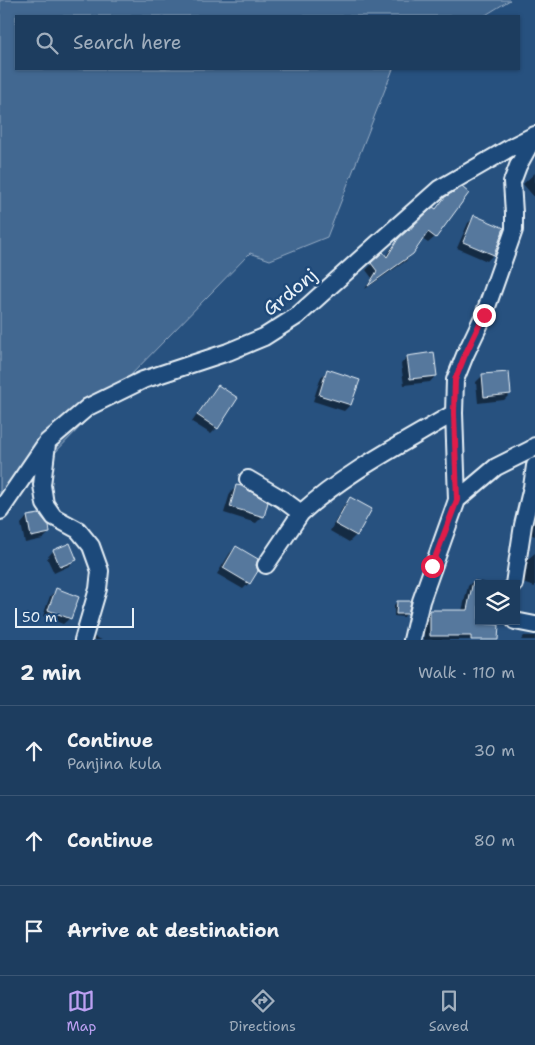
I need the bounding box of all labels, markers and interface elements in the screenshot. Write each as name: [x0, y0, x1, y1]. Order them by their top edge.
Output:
search box: [15, 15, 520, 70]
icon: search: [33, 29, 61, 57]
text: Search here: [73, 30, 182, 55]
street label: Grdonj: [258, 263, 322, 321]
route end: [473, 304, 496, 327]
route start: [421, 555, 444, 578]
map controls: [475, 580, 520, 625]
button: layers: [475, 580, 520, 625]
scale bar: [15, 605, 134, 628]
text: 50 m: [22, 608, 57, 626]
text: 2 min: [20, 659, 81, 687]
text: Walk · 110 m: [418, 662, 515, 683]
text: Continue: [67, 728, 153, 753]
icon: ahead: [20, 737, 48, 765]
text: 30 m: [474, 740, 515, 761]
text: Panjina kula: [67, 753, 162, 774]
icon: ahead: [20, 827, 48, 855]
text: Continue: [67, 828, 153, 853]
text: 80 m: [474, 830, 515, 851]
icon: arrive: [20, 917, 48, 945]
text: Arrive at destination: [67, 918, 279, 943]
tab: Map: [66, 987, 96, 1035]
tab: Directions: [229, 987, 296, 1035]
tab: Saved: [429, 987, 469, 1035]

